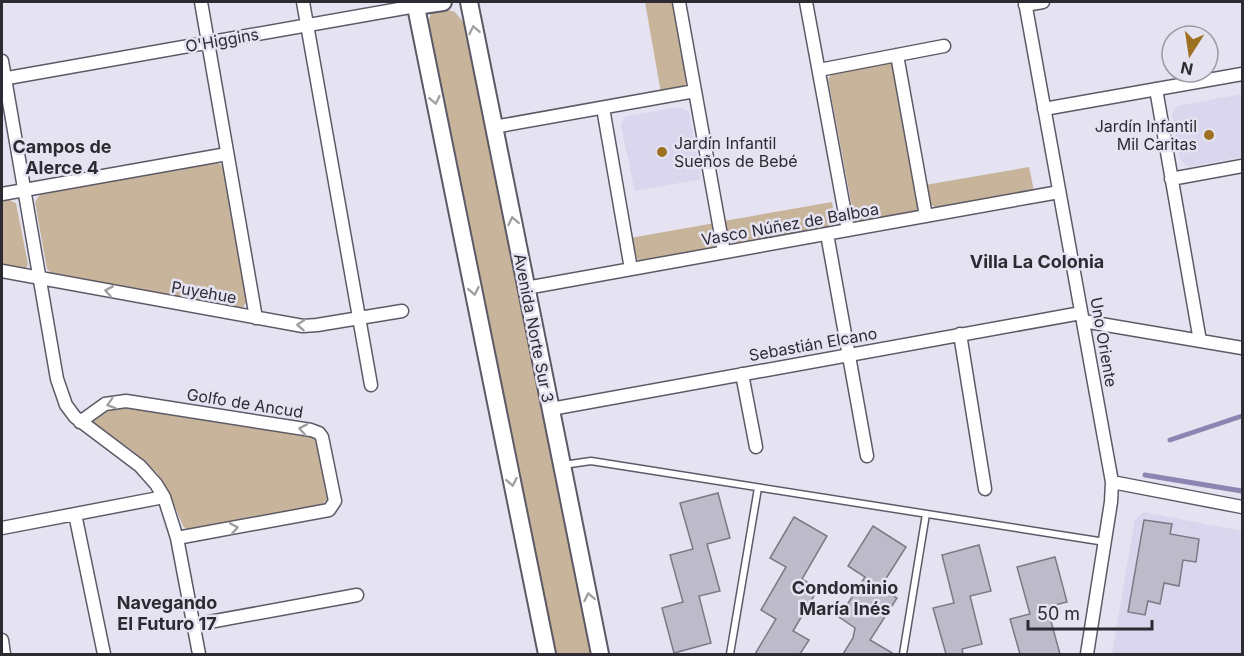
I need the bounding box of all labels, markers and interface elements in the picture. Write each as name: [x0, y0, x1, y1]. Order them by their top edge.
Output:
street label: O'Higgins: [184, 24, 260, 56]
north arrow: [1160, 24, 1220, 84]
one-way arrow: [468, 25, 481, 35]
text: N: [1179, 58, 1195, 80]
one-way arrow: [428, 95, 441, 105]
place label: Jardín Infantil Mil Caritas: [1095, 116, 1197, 154]
marker: Jardín Infantil Mil Caritas: [1202, 128, 1216, 142]
place label: Jardín Infantil Sueños de Bebé: [674, 133, 798, 171]
district label: Campos de Alerce 4: [13, 136, 112, 178]
marker: Jardín Infantil Sueños de Bebé: [655, 145, 669, 159]
street label: Vasco Núñez de Balboa: [700, 199, 880, 249]
one-way arrow: [507, 216, 520, 226]
district label: Villa La Colonia: [970, 251, 1104, 272]
street label: Avenida Norte Sur 3: [510, 252, 558, 404]
street label: Puyehue: [170, 276, 238, 308]
one-way arrow: [104, 285, 114, 298]
one-way arrow: [467, 286, 480, 296]
street label: Uno Oriente: [1086, 295, 1122, 389]
one-way arrow: [296, 318, 305, 331]
street label: Sebastián Elcano: [747, 323, 879, 365]
street label: Golfo de Ancud: [185, 384, 305, 422]
one-way arrow: [106, 397, 117, 409]
one-way arrow: [298, 423, 308, 436]
one-way arrow: [505, 477, 518, 487]
one-way arrow: [229, 522, 239, 535]
district label: Condominio María Inés: [792, 577, 898, 619]
district label: Navegando El Futuro 17: [117, 592, 217, 634]
one-way arrow: [583, 592, 596, 602]
scale bar: [1028, 593, 1152, 631]
text: 50 m: [1037, 603, 1080, 624]

